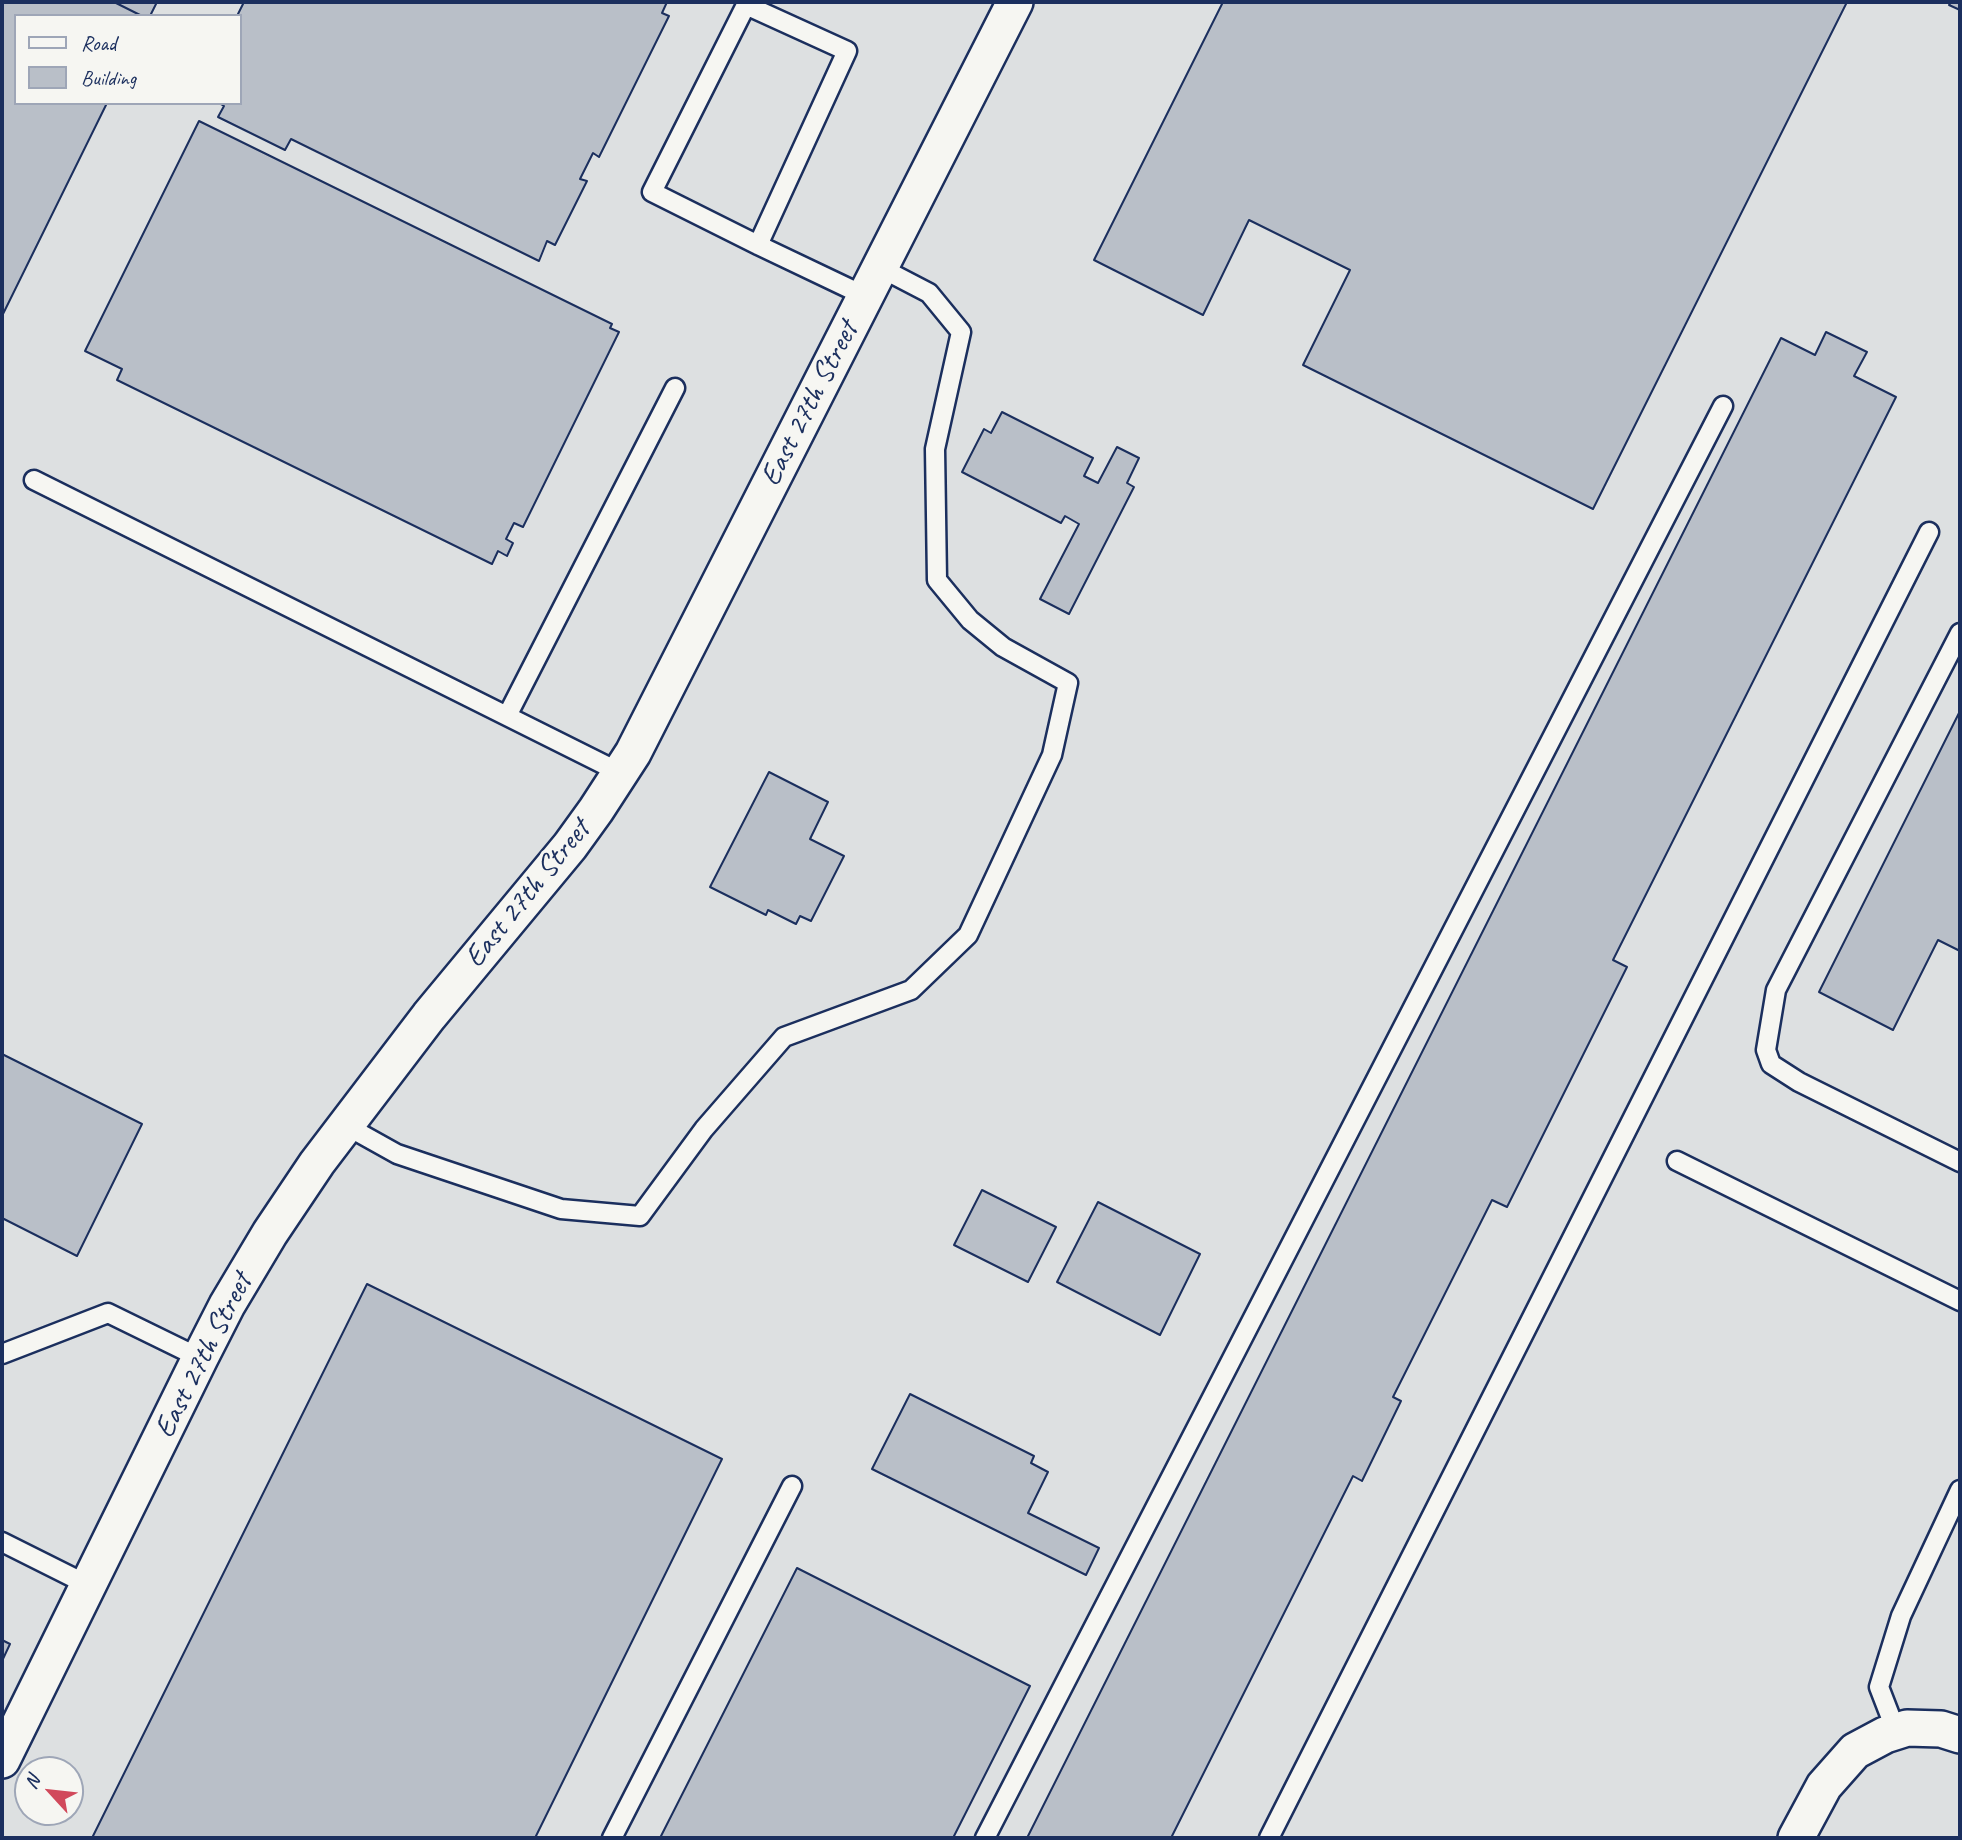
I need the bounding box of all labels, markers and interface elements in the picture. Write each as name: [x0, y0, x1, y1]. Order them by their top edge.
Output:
legend: [14, 14, 242, 105]
text: Road: [81, 30, 116, 56]
text: Building: [81, 65, 136, 91]
street label: East 27th Street: [753, 316, 867, 492]
street label: East 27th Street: [458, 813, 598, 975]
street label: East 27th Street: [147, 1268, 261, 1444]
north arrow: [14, 1756, 84, 1826]
text: N: [19, 1772, 45, 1793]

